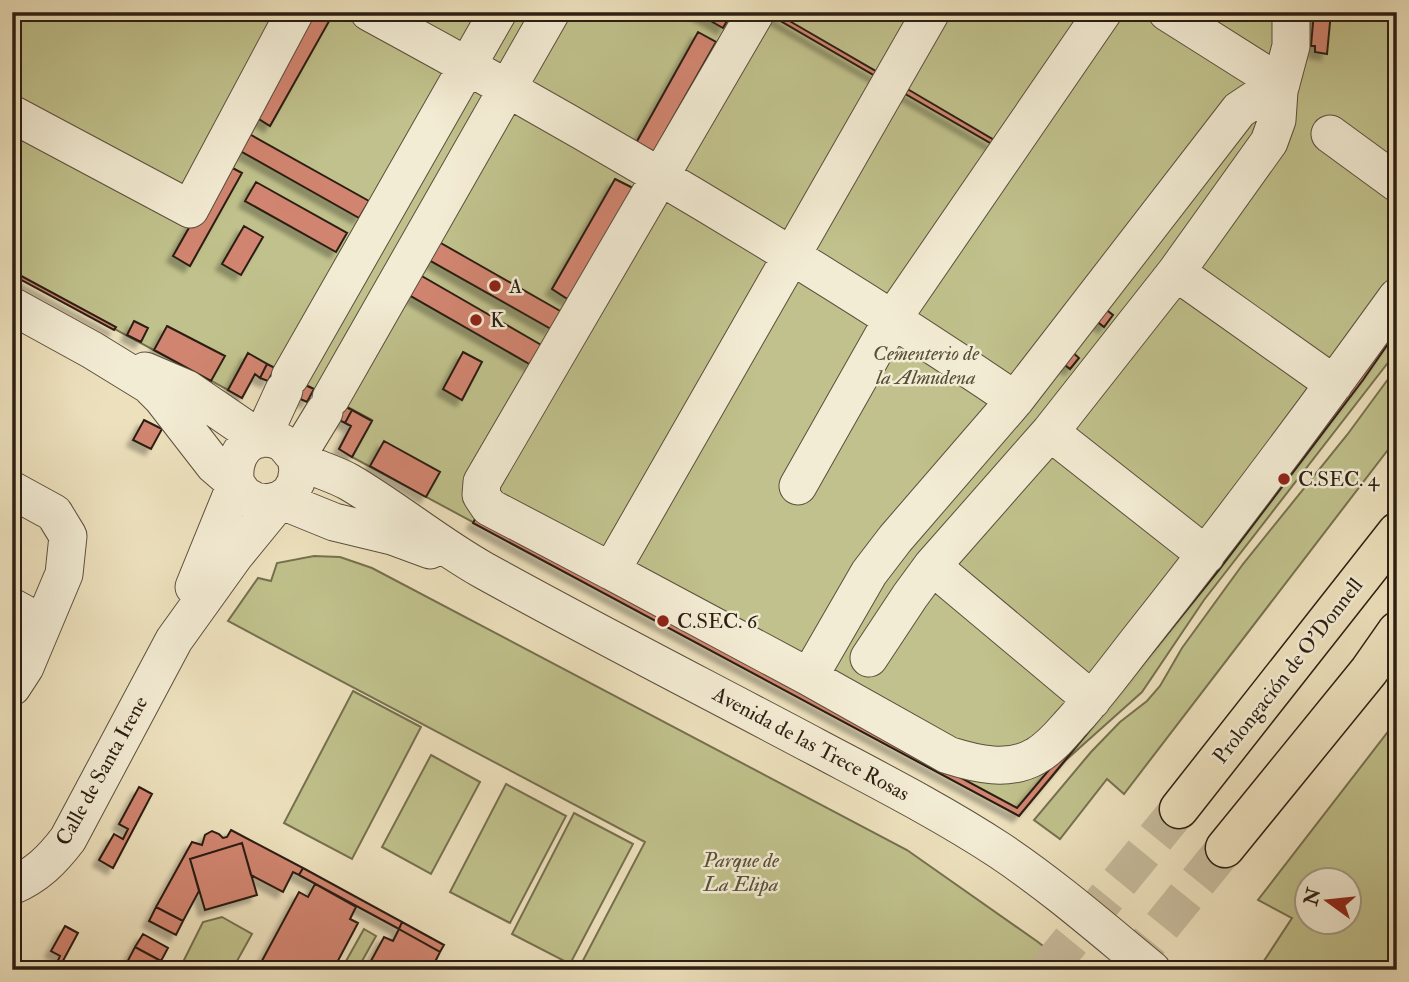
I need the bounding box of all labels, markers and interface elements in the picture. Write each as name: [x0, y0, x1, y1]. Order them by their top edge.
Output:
place label: A: [508, 273, 522, 300]
marker: A: [487, 278, 503, 294]
place label: K: [490, 307, 505, 334]
marker: K: [468, 312, 484, 328]
park label: Cementerio de la Almudena: [873, 340, 980, 391]
place label: C.SEC. 4: [1298, 466, 1381, 493]
marker: C.SEC. 4: [1276, 471, 1292, 487]
street label: Prolongación de O'Donnell: [1207, 572, 1369, 769]
place label: C.SEC. 6: [677, 608, 759, 635]
marker: C.SEC. 6: [655, 613, 671, 629]
street label: Avenida de las Trece Rosas: [707, 680, 914, 807]
street label: Calle de Santa Irene: [50, 691, 154, 851]
park label: Parque de La Elipa: [702, 847, 780, 898]
north arrow: [1294, 866, 1364, 936]
text: N: [1298, 885, 1327, 909]

